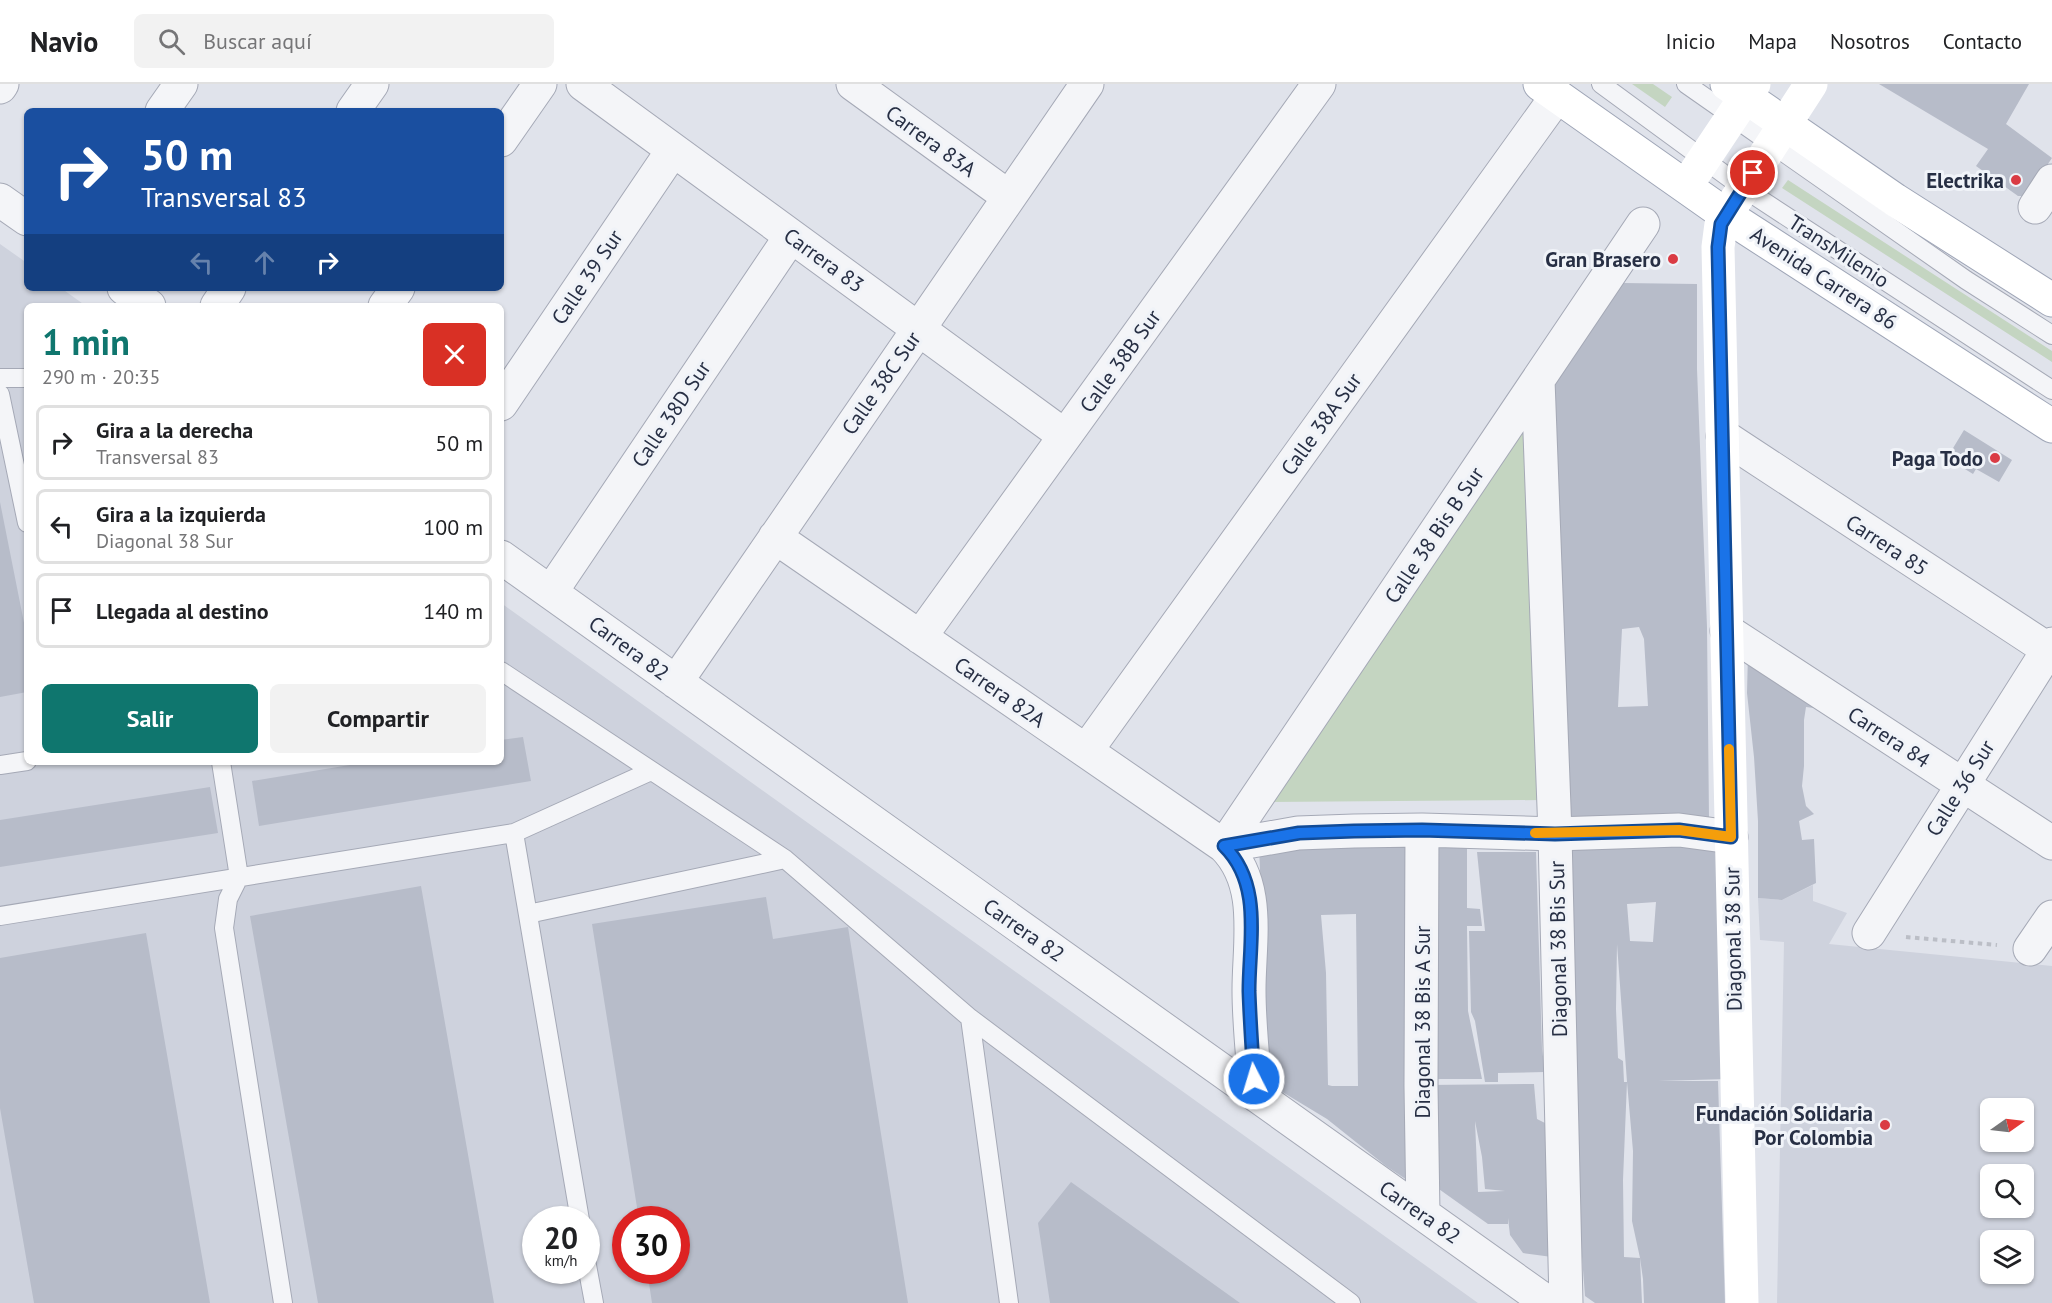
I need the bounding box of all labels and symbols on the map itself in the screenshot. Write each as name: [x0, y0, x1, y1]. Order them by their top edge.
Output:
street label: Carrera 83A: [880, 99, 982, 183]
pin: [1727, 147, 1778, 198]
place label: Electrika: [1926, 167, 2004, 194]
marker: Electrika: [2009, 173, 2023, 187]
street label: TransMilenio: [1784, 208, 1894, 294]
street label: Avenida Carrera 86: [1746, 220, 1902, 336]
street label: Carrera 83: [778, 222, 870, 298]
street label: Calle 39 Sur: [545, 224, 629, 330]
place label: Gran Brasero: [1545, 246, 1661, 273]
marker: Gran Brasero: [1666, 252, 1680, 266]
street label: Calle 38B Sur: [1074, 304, 1166, 418]
street label: Calle 38C Sur: [836, 326, 926, 440]
street label: Calle 38D Sur: [626, 356, 716, 472]
street label: Calle 38A Sur: [1275, 367, 1367, 481]
place label: Paga Todo: [1892, 445, 1983, 472]
marker: Paga Todo: [1988, 451, 2002, 465]
street label: Calle 38 Bis B Sur: [1378, 462, 1490, 608]
street label: Carrera 85: [1841, 508, 1933, 582]
street label: Carrera 82: [583, 610, 675, 686]
street label: Carrera 82A: [949, 651, 1051, 734]
street label: Carrera 84: [1843, 700, 1935, 774]
street label: Calle 36 Sur: [1920, 735, 2000, 841]
street label: Diagonal 38 Bis Sur: [1543, 861, 1573, 1037]
street label: Diagonal 38 Sur: [1718, 867, 1748, 1011]
street label: Carrera 82: [978, 892, 1070, 968]
street label: Diagonal 38 Bis A Sur: [1409, 926, 1436, 1118]
position arrow: [1222, 1047, 1286, 1111]
north arrow: [1980, 1098, 2034, 1152]
place label: Fundación Solidaria Por Colombia: [1696, 1100, 1873, 1151]
marker: Fundación Solidaria Por Colombia: [1878, 1118, 1892, 1132]
street label: Carrera 82: [1374, 1174, 1466, 1250]
speed limit sign: 30: [612, 1206, 690, 1284]

